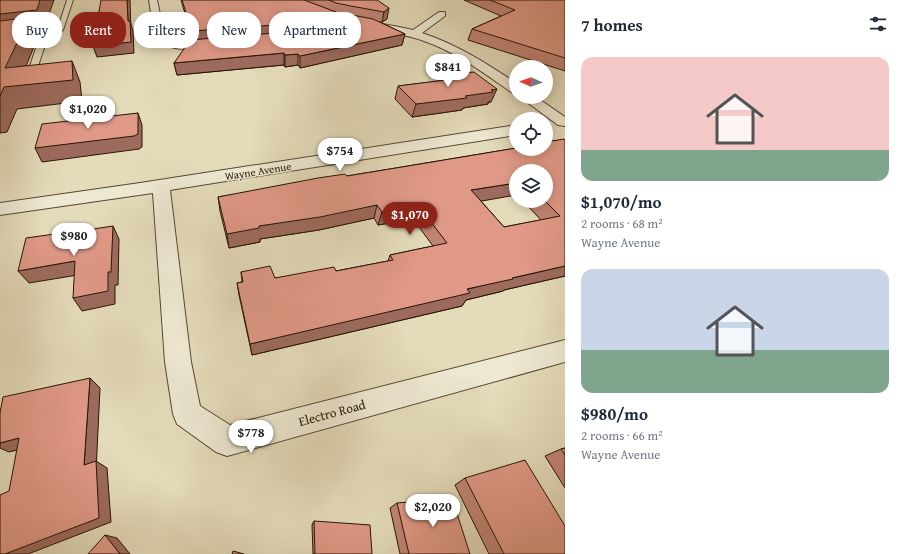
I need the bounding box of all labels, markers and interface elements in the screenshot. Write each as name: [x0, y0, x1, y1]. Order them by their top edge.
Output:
chip: Buy: [12, 12, 62, 48]
chip: Rent: [70, 12, 126, 48]
chip: Filters: [134, 12, 199, 48]
chip: New: [207, 12, 261, 48]
chip: Apartment: [269, 12, 361, 48]
text: 7 homes: [581, 12, 643, 37]
icon: filters: [867, 13, 889, 35]
pin: $841: [424, 54, 472, 88]
text: $841: [435, 57, 461, 76]
north arrow: [509, 60, 553, 104]
map controls: [509, 60, 553, 208]
icon: home: [699, 83, 771, 155]
pin: $1,020: [55, 96, 121, 130]
text: $1,020: [69, 99, 107, 118]
button: locate: [509, 112, 553, 156]
pin: $754: [316, 138, 364, 172]
text: $754: [327, 141, 353, 160]
street label: Wayne Avenue: [224, 158, 292, 184]
button: layers: [509, 164, 553, 208]
text: $1,070/mo: [581, 189, 662, 214]
pin: $1,070: [377, 202, 443, 236]
text: $1,070: [391, 205, 429, 224]
text: 2 rooms · 68 m²: [581, 214, 663, 233]
pin: $980: [50, 223, 98, 257]
text: $980: [61, 226, 87, 245]
text: Wayne Avenue: [581, 233, 660, 252]
icon: home: [699, 295, 771, 367]
street label: Electro Road: [296, 395, 368, 431]
text: $980/mo: [581, 401, 648, 426]
pin: $778: [227, 420, 275, 454]
text: $778: [238, 423, 264, 442]
text: 2 rooms · 66 m²: [581, 426, 663, 445]
text: Wayne Avenue: [581, 445, 660, 464]
pin: $2,020: [400, 494, 466, 528]
text: $2,020: [414, 497, 452, 516]

